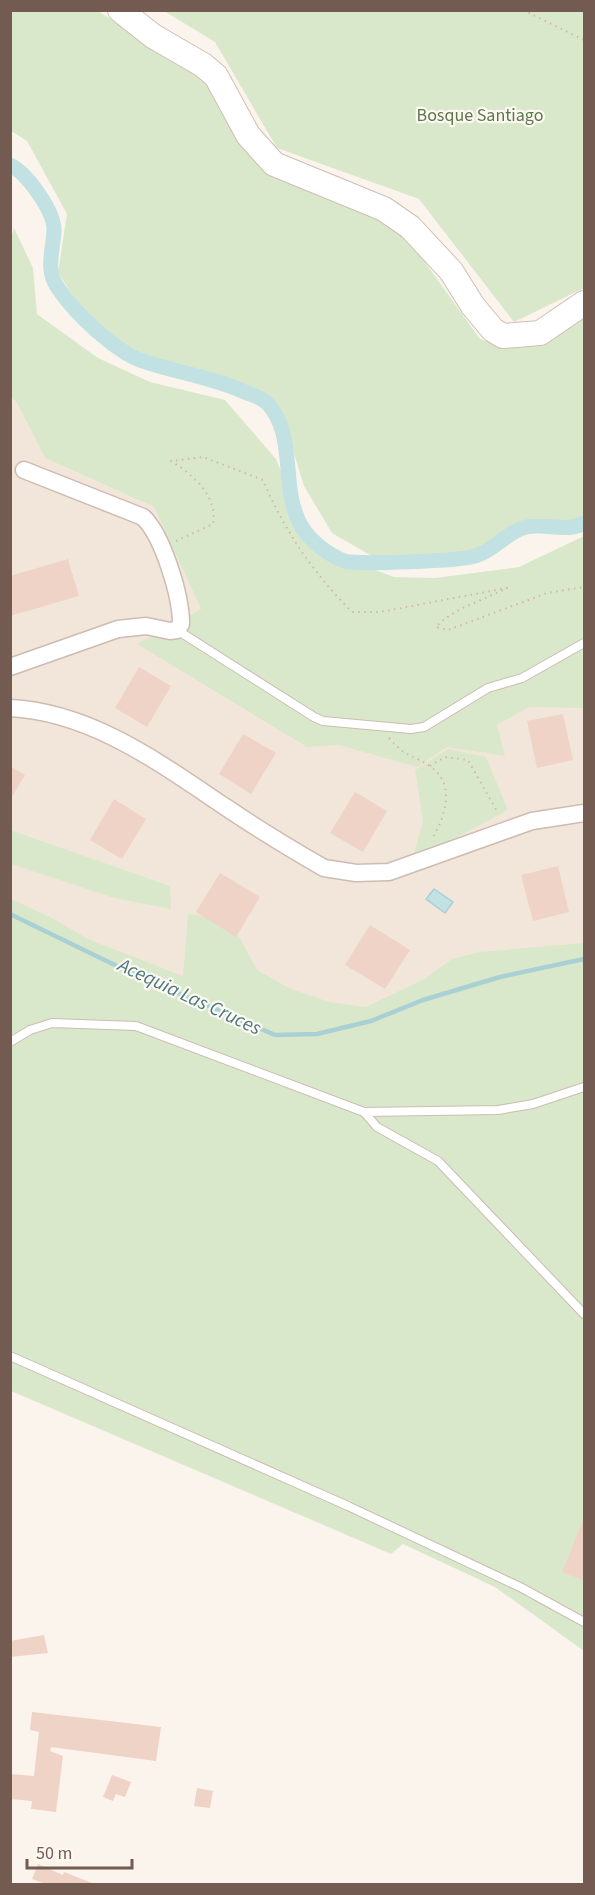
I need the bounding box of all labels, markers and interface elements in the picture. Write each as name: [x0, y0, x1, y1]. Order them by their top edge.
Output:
park label: Bosque Santiago: [417, 103, 543, 128]
water label: Acequia Las Cruces: [112, 951, 266, 1042]
scale bar: [27, 1832, 132, 1870]
text: 50 m: [36, 1841, 72, 1866]

